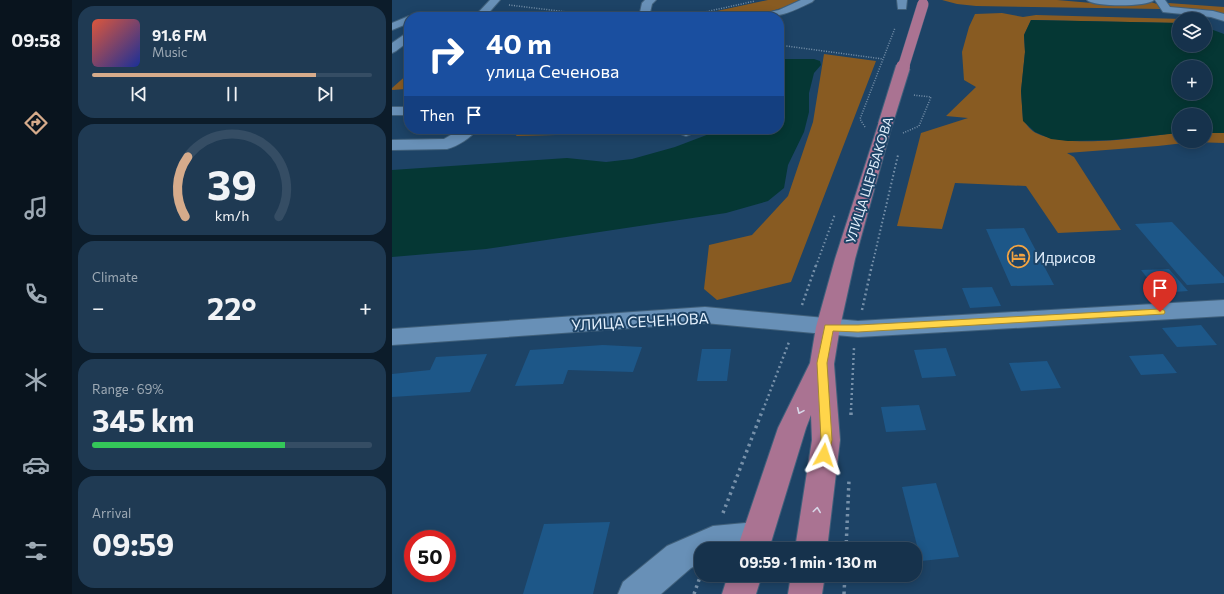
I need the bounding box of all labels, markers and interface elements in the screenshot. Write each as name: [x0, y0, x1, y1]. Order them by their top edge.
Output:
map controls: [1172, 12, 1212, 148]
button: layers: [1172, 12, 1212, 52]
text: 91.6 FM: [152, 26, 207, 44]
text: 40 m: [486, 26, 552, 60]
icon: right: [420, 28, 472, 80]
text: 09:58: [11, 29, 61, 51]
text: Music: [152, 44, 187, 60]
text: улица Сеченова: [486, 60, 619, 82]
button: +: [1172, 60, 1212, 100]
icon: previous: [128, 83, 150, 105]
icon: pause: [221, 83, 243, 105]
icon: next: [314, 83, 336, 105]
icon: arrive: [463, 104, 485, 126]
text: Then: [420, 106, 455, 124]
button: −: [1172, 108, 1212, 148]
icon: directions: [22, 109, 50, 137]
street label: УЛИЦА ЩЕРБАКОВА: [842, 115, 896, 245]
text: 39: [207, 158, 257, 209]
icon: music: [22, 194, 50, 222]
text: km/h: [215, 206, 249, 224]
hotel icon: Идрисов: [1006, 244, 1032, 270]
place label: Идрисов: [1034, 248, 1096, 266]
text: Climate: [92, 269, 138, 285]
pin: [1143, 271, 1177, 312]
icon: arrive: [1149, 277, 1171, 299]
icon: phone: [22, 280, 50, 308]
text: 22°: [207, 289, 257, 326]
text: −: [92, 294, 105, 321]
text: +: [359, 294, 372, 321]
street label: УЛИЦА СЕЧЕНОВА: [571, 308, 709, 334]
icon: climate: [22, 366, 50, 394]
text: Range · 69%: [92, 381, 164, 397]
text: 345 km: [92, 401, 195, 438]
one-way arrow: [797, 407, 805, 415]
position arrow: [803, 434, 845, 476]
icon: car: [22, 451, 50, 479]
text: Arrival: [92, 505, 131, 521]
one-way arrow: [812, 507, 821, 513]
text: 09:59: [92, 525, 174, 562]
speed limit sign: 50: [404, 530, 456, 582]
icon: filters: [22, 537, 50, 565]
text: 09:59 · 1 min · 130 m: [739, 553, 877, 571]

